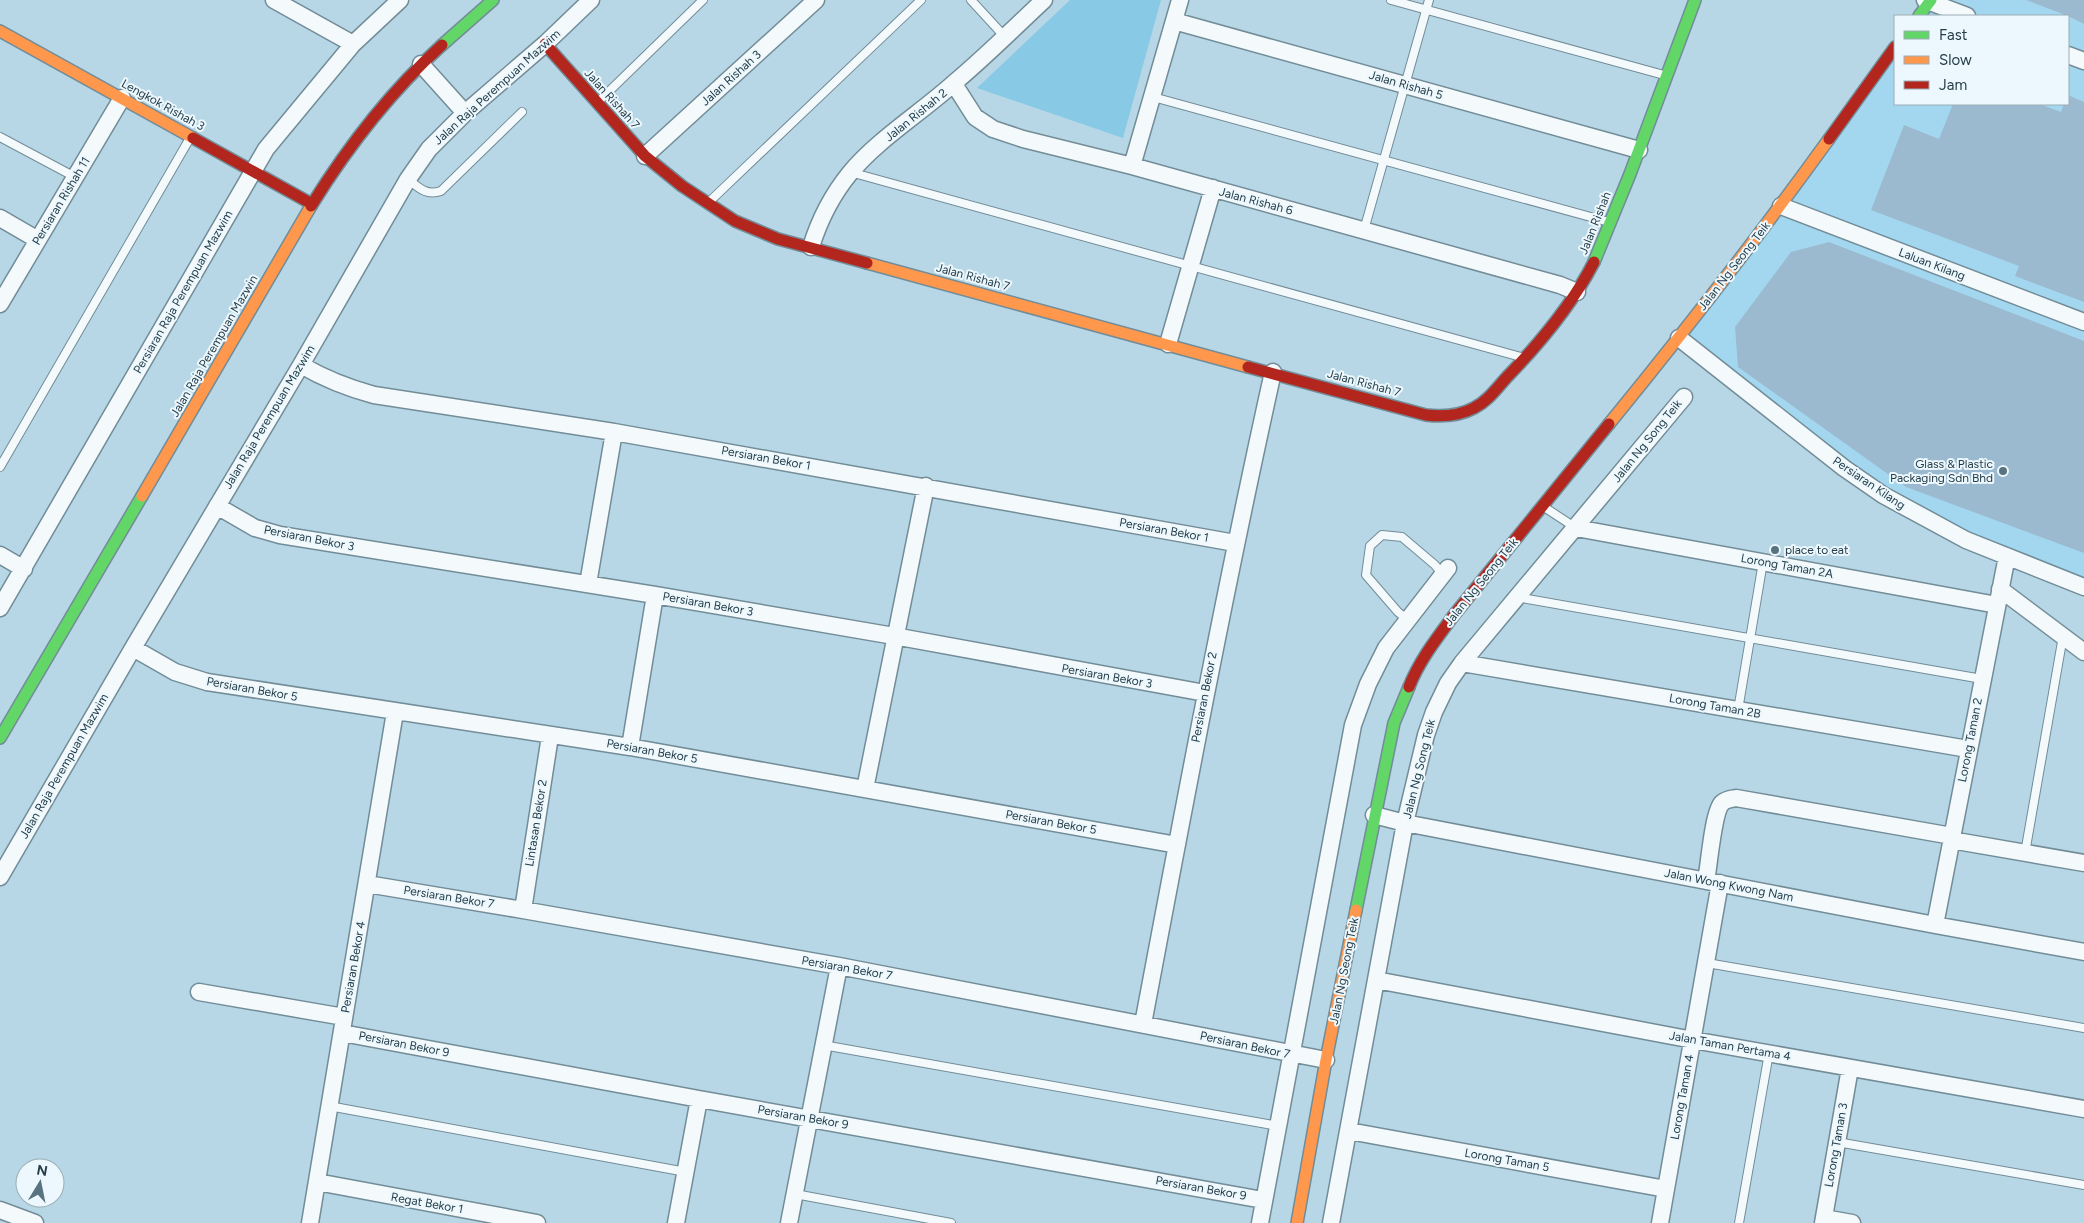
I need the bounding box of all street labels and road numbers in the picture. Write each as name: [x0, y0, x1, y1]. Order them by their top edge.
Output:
street label: Jalan Raja Perempuan Mazwim: [431, 27, 563, 147]
street label: Jalan Rishah 3: [698, 47, 764, 109]
street label: Jalan Rishah 7: [582, 66, 643, 132]
street label: Jalan Rishah 5: [1368, 68, 1445, 102]
street label: Lengkok Rishah 3: [119, 76, 207, 134]
street label: Jalan Rishah 2: [882, 86, 950, 144]
street label: Persiaran Rishah 11: [29, 155, 93, 247]
street label: Jalan Rishah 6: [1218, 184, 1295, 218]
street label: Jalan Rishah: [1576, 189, 1614, 256]
street label: Persiaran Raja Perempuan Mazwim: [130, 208, 236, 376]
street label: Jalan Ng Seong Teik: [1695, 219, 1773, 313]
street label: Laluan Kilang: [1897, 245, 1967, 283]
street label: Jalan Rishah 7: [935, 260, 1012, 294]
street label: Jalan Raja Perempuan Mazwin: [168, 272, 261, 419]
street label: Jalan Raja Perempuan Mazwim: [221, 343, 317, 491]
street label: Jalan Rishah 7: [1326, 366, 1403, 400]
street label: Jalan Ng Song Teik: [1609, 397, 1685, 485]
street label: Persiaran Bekor 1: [720, 443, 812, 473]
street label: Persiaran Kilang: [1830, 454, 1908, 512]
street label: Persiaran Bekor 1: [1118, 515, 1210, 545]
street label: Persiaran Bekor 3: [263, 522, 355, 554]
street label: Jalan Ng Seong Teik: [1441, 535, 1521, 629]
street label: Lorong Taman 2A: [1740, 551, 1834, 581]
street label: Persiaran Bekor 3: [662, 589, 754, 619]
street label: Persiaran Bekor 2: [1188, 650, 1220, 744]
street label: Persiaran Bekor 3: [1061, 661, 1153, 691]
street label: Persiaran Bekor 5: [205, 674, 299, 704]
street label: Jalan Raja Perempuan Mazwim: [17, 691, 111, 841]
street label: Lorong Taman 2B: [1668, 691, 1762, 721]
street label: Lorong Taman 2: [1955, 697, 1985, 783]
street label: Jalan Ng Song Teik: [1400, 718, 1438, 820]
street label: Persiaran Bekor 5: [605, 736, 699, 766]
street label: Lintasan Bekor 2: [522, 778, 550, 868]
street label: Persiaran Bekor 5: [1004, 807, 1098, 837]
street label: Jalan Wong Kwong Nam: [1663, 866, 1795, 904]
street label: Persiaran Bekor 7: [403, 883, 496, 911]
street label: Jalan Ng Seong Teik: [1327, 916, 1361, 1026]
street label: Persiaran Bekor 4: [338, 920, 368, 1014]
street label: Persiaran Bekor 7: [801, 953, 894, 983]
street label: Persiaran Bekor 9: [357, 1028, 451, 1060]
street label: Jalan Taman Pertama 4: [1668, 1028, 1793, 1064]
street label: Persiaran Bekor 7: [1199, 1029, 1292, 1062]
street label: Lorong Taman 4: [1668, 1053, 1696, 1141]
street label: Persiaran Bekor 9: [756, 1102, 850, 1132]
street label: Lorong Taman 3: [1822, 1102, 1850, 1188]
street label: Lorong Taman 5: [1464, 1146, 1551, 1174]
street label: Persiaran Bekor 9: [1154, 1173, 1248, 1203]
street label: Regat Bekor 1: [390, 1190, 464, 1216]

